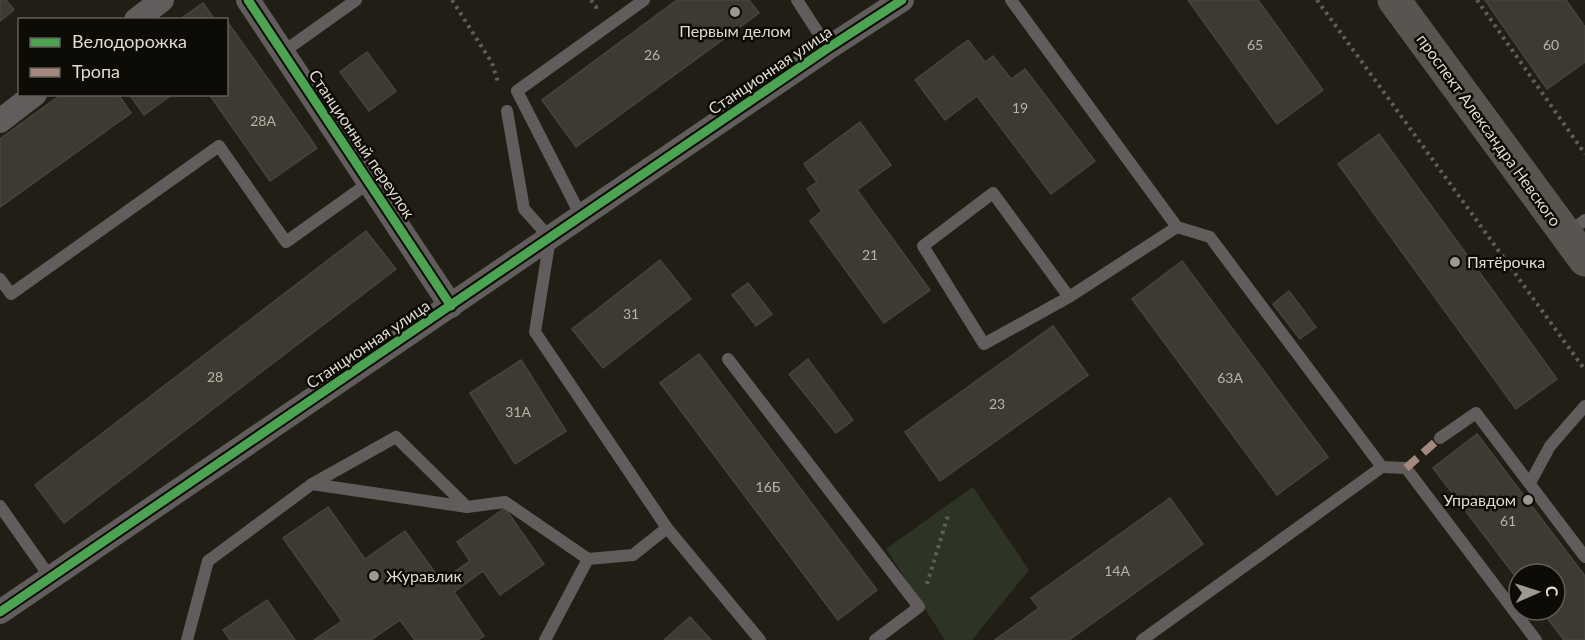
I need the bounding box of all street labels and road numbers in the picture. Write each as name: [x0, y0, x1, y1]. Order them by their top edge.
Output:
street label: Станционная улица: [704, 21, 835, 118]
street label: проспект Александра Невского: [1413, 30, 1566, 230]
street label: Станционный переулок: [306, 66, 420, 222]
street label: Станционная улица: [302, 295, 433, 392]

